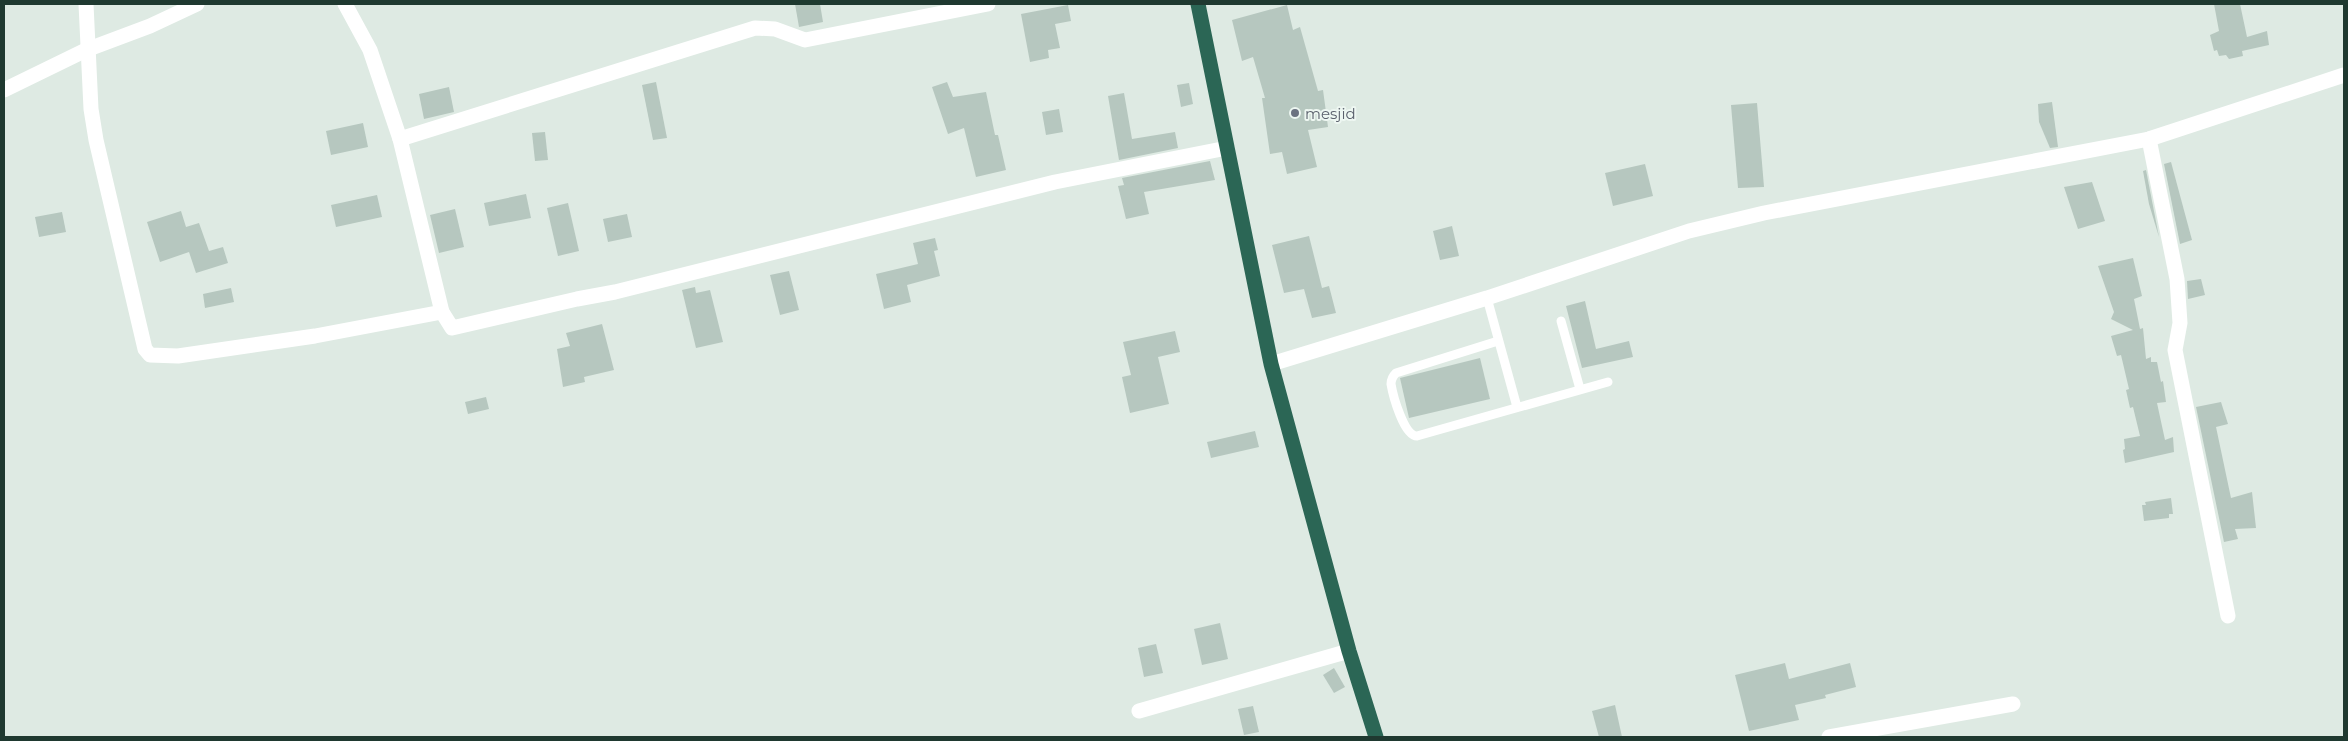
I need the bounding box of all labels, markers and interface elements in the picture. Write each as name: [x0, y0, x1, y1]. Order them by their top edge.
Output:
place label: mesjid: [1305, 104, 1356, 123]
marker: mesjid: [1289, 107, 1301, 119]

